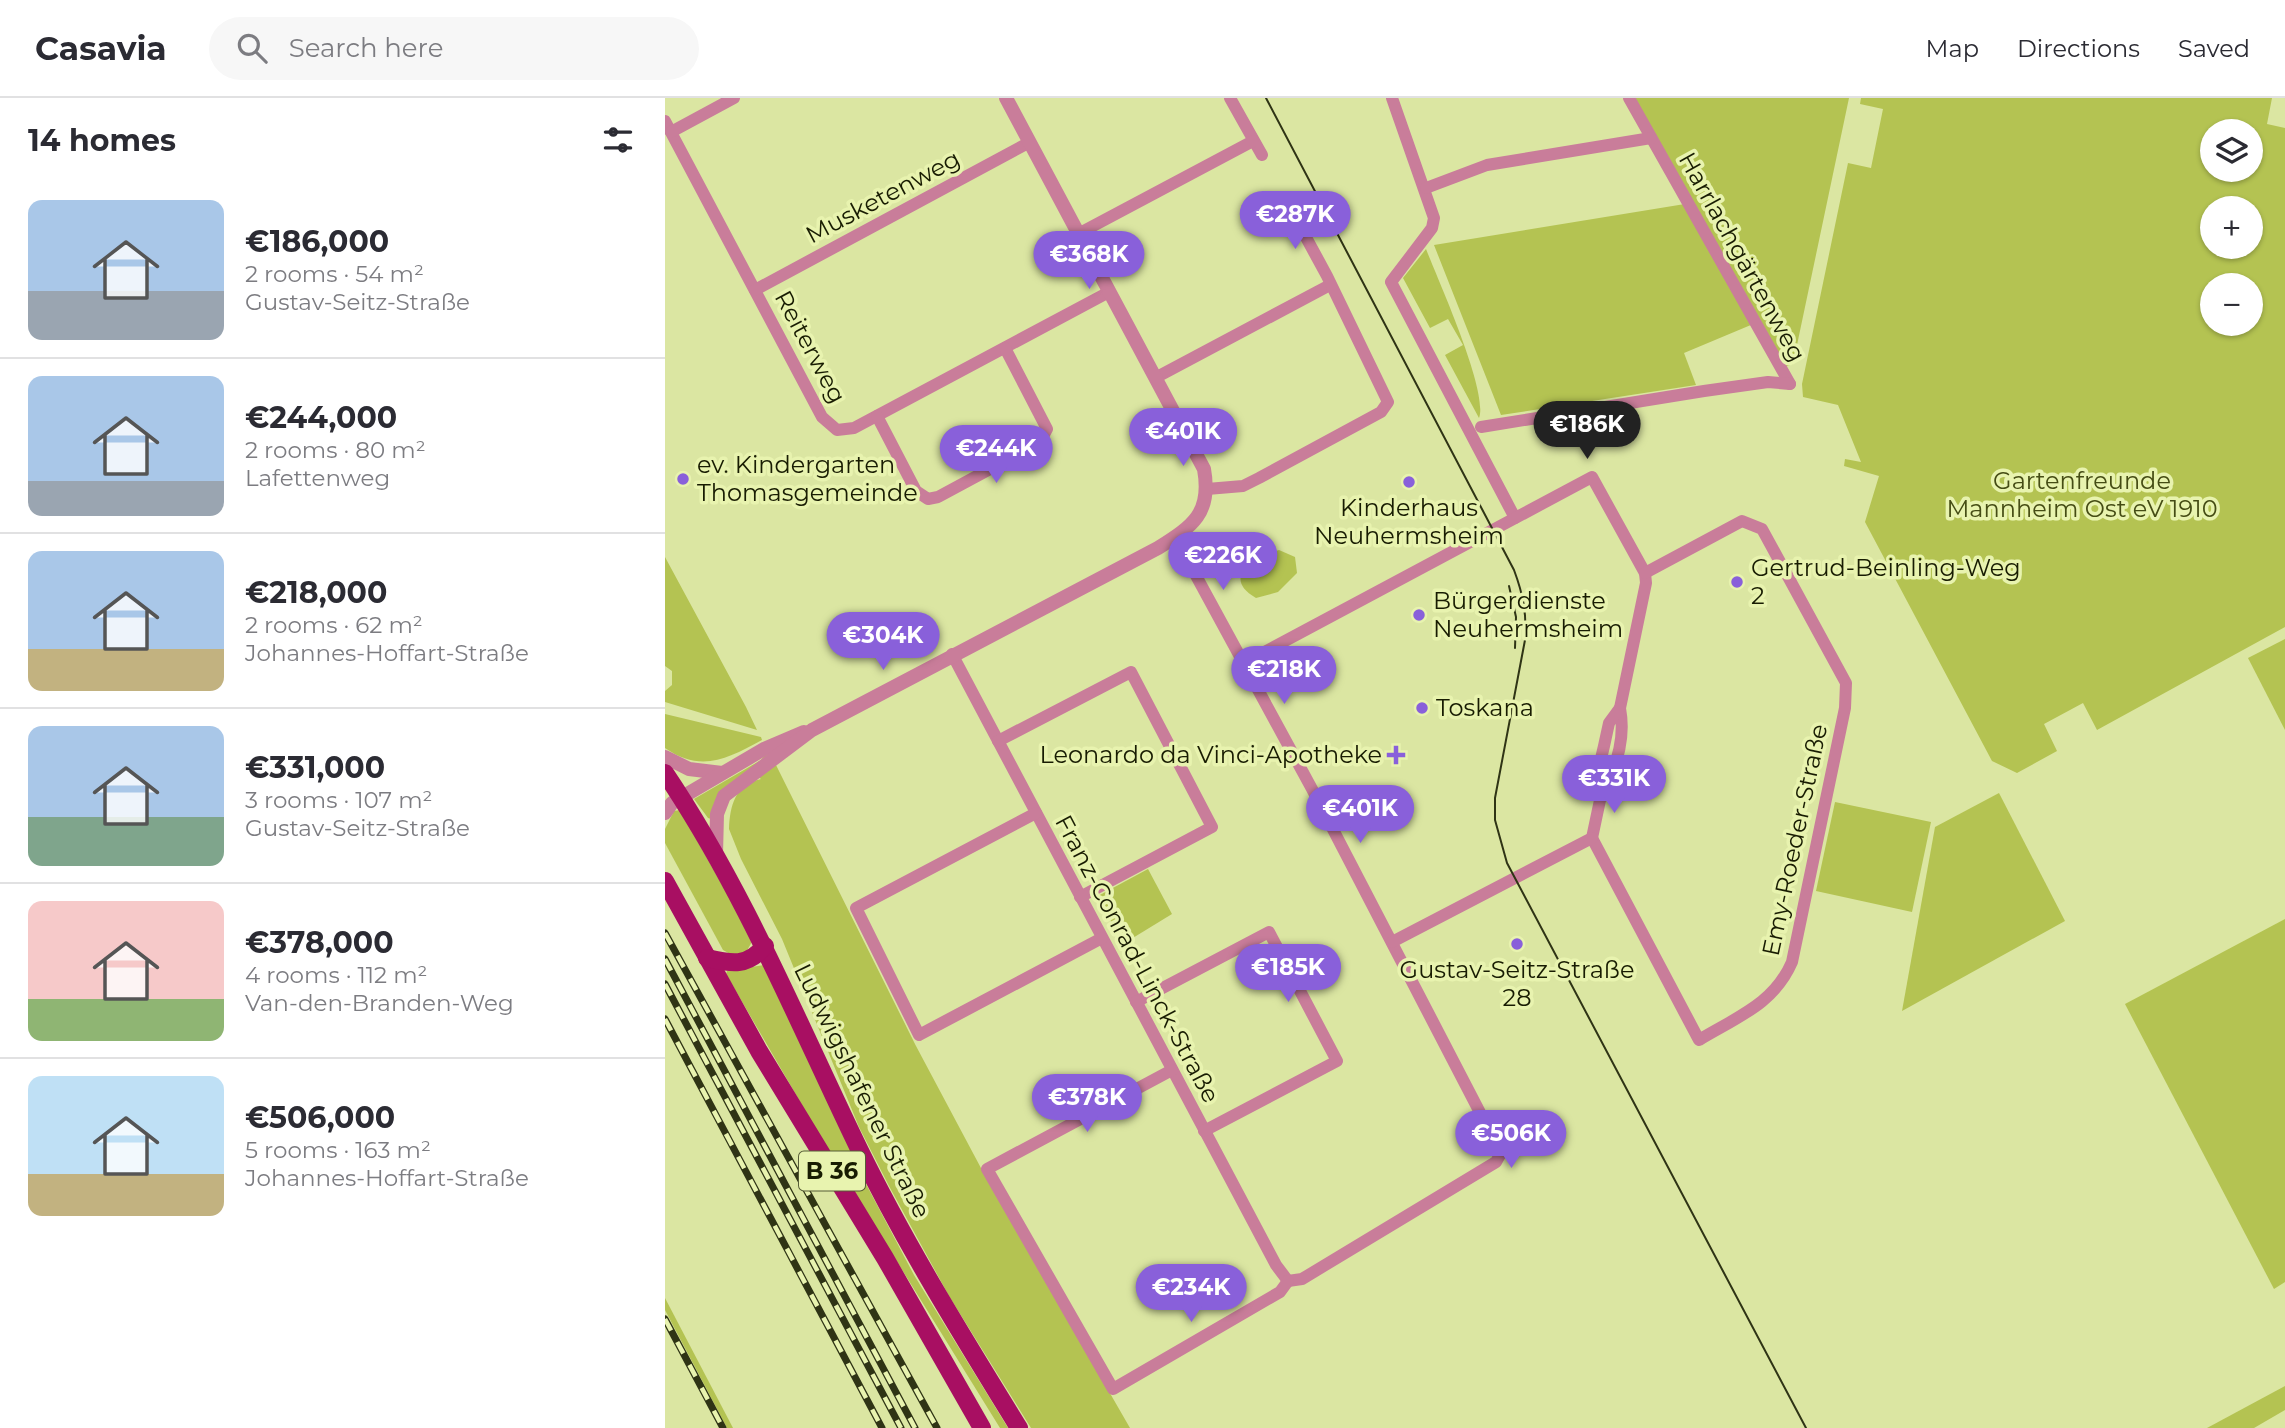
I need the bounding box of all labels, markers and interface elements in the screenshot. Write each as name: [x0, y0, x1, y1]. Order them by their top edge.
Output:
search box: [209, 17, 699, 80]
text: Casavia: [35, 28, 167, 68]
icon: search: [233, 29, 271, 67]
text: Search here: [289, 32, 443, 64]
text: Map: [1926, 34, 1979, 63]
text: Directions: [2017, 34, 2140, 63]
text: Saved: [2178, 34, 2250, 63]
map controls: [2200, 119, 2263, 336]
button: layers: [2200, 119, 2263, 182]
icon: filters: [599, 121, 637, 159]
text: 14 homes: [28, 122, 176, 159]
street label: Musketenweg: [801, 144, 965, 249]
street label: Harrlachgärtenweg: [1673, 147, 1812, 366]
pin: €287K: [1246, 192, 1344, 251]
button: +: [2200, 196, 2263, 259]
text: €287K: [1256, 200, 1334, 228]
text: €186,000: [245, 223, 389, 260]
icon: home: [84, 228, 168, 312]
pin: €368K: [1040, 232, 1138, 291]
text: €368K: [1049, 240, 1129, 268]
text: 2 rooms · 54 m²: [245, 260, 424, 288]
button: −: [2200, 273, 2263, 336]
street label: Reiterweg: [769, 285, 852, 408]
text: Gustav-Seitz-Straße: [245, 288, 470, 316]
text: €244,000: [245, 399, 397, 436]
pin: €186K: [1538, 402, 1636, 461]
icon: home: [84, 404, 168, 488]
pin: €401K: [1134, 408, 1232, 468]
text: €186K: [1550, 410, 1624, 438]
text: €401K: [1145, 417, 1221, 445]
pin: €244K: [947, 426, 1045, 485]
text: €244K: [956, 434, 1036, 462]
text: 2 rooms · 80 m²: [245, 436, 426, 464]
place label: ev. Kindergarten Thomasgemeinde: [697, 450, 918, 507]
text: Lafettenweg: [245, 464, 390, 492]
park label: Gartenfreunde Mannheim Ost eV 1910: [1946, 466, 2218, 523]
marker: ev. Kindergarten Thomasgemeinde: [675, 471, 691, 487]
marker: Kinderhaus Neuhermsheim: [1401, 474, 1417, 490]
place label: Kinderhaus Neuhermsheim: [1314, 493, 1504, 550]
pin: €226K: [1174, 532, 1272, 592]
text: €226K: [1184, 541, 1262, 569]
place label: Gertrud-Beinling-Weg 2: [1751, 553, 2021, 610]
text: €218,000: [245, 574, 387, 611]
marker: Gertrud-Beinling-Weg 2: [1729, 574, 1745, 590]
icon: home: [84, 579, 168, 663]
place label: Bürgerdienste Neuhermsheim: [1433, 586, 1623, 643]
marker: Bürgerdienste Neuhermsheim: [1411, 607, 1427, 623]
text: 2 rooms · 62 m²: [245, 611, 423, 639]
pin: €304K: [834, 612, 932, 672]
text: €304K: [843, 621, 923, 649]
text: Johannes-Hoffart-Straße: [245, 639, 529, 667]
pin: €218K: [1235, 646, 1333, 706]
text: €218K: [1247, 655, 1321, 683]
place label: Toskana: [1436, 693, 1534, 722]
marker: Toskana: [1414, 700, 1430, 716]
street label: Emy-Roeder-Straße: [1756, 721, 1833, 959]
place label: Leonardo da Vinci-Apotheke: [1040, 740, 1382, 769]
marker: Leonardo da Vinci-Apotheke: [1388, 747, 1404, 763]
text: €331,000: [245, 749, 385, 786]
icon: home: [84, 754, 168, 838]
pin: €331K: [1565, 756, 1663, 815]
text: €331K: [1578, 764, 1650, 792]
text: 3 rooms · 107 m²: [245, 786, 432, 814]
pin: €401K: [1311, 786, 1409, 845]
text: €401K: [1322, 794, 1398, 822]
street label: Franz-Conrad-Linck-Straße: [1049, 810, 1226, 1108]
text: Gustav-Seitz-Straße: [245, 814, 470, 842]
text: €378,000: [245, 924, 394, 961]
icon: home: [84, 929, 168, 1013]
marker: Gustav-Seitz-Straße 28: [1509, 936, 1525, 952]
pin: €185K: [1239, 944, 1337, 1004]
text: €185K: [1251, 953, 1325, 981]
place label: Gustav-Seitz-Straße 28: [1400, 955, 1634, 1012]
street label: Ludwigshafener Straße: [788, 959, 937, 1223]
text: 4 rooms · 112 m²: [245, 961, 427, 989]
text: Van-den-Branden-Weg: [245, 989, 514, 1017]
pin: €378K: [1038, 1074, 1136, 1134]
text: €378K: [1048, 1083, 1126, 1111]
text: €506,000: [245, 1099, 395, 1136]
icon: home: [84, 1104, 168, 1188]
pin: €506K: [1462, 1110, 1560, 1170]
text: €506K: [1471, 1119, 1551, 1147]
text: 5 rooms · 163 m²: [245, 1136, 431, 1164]
road number: B 36: [799, 1152, 865, 1190]
text: Johannes-Hoffart-Straße: [245, 1164, 529, 1192]
pin: €234K: [1142, 1264, 1240, 1324]
text: €234K: [1152, 1273, 1230, 1301]

